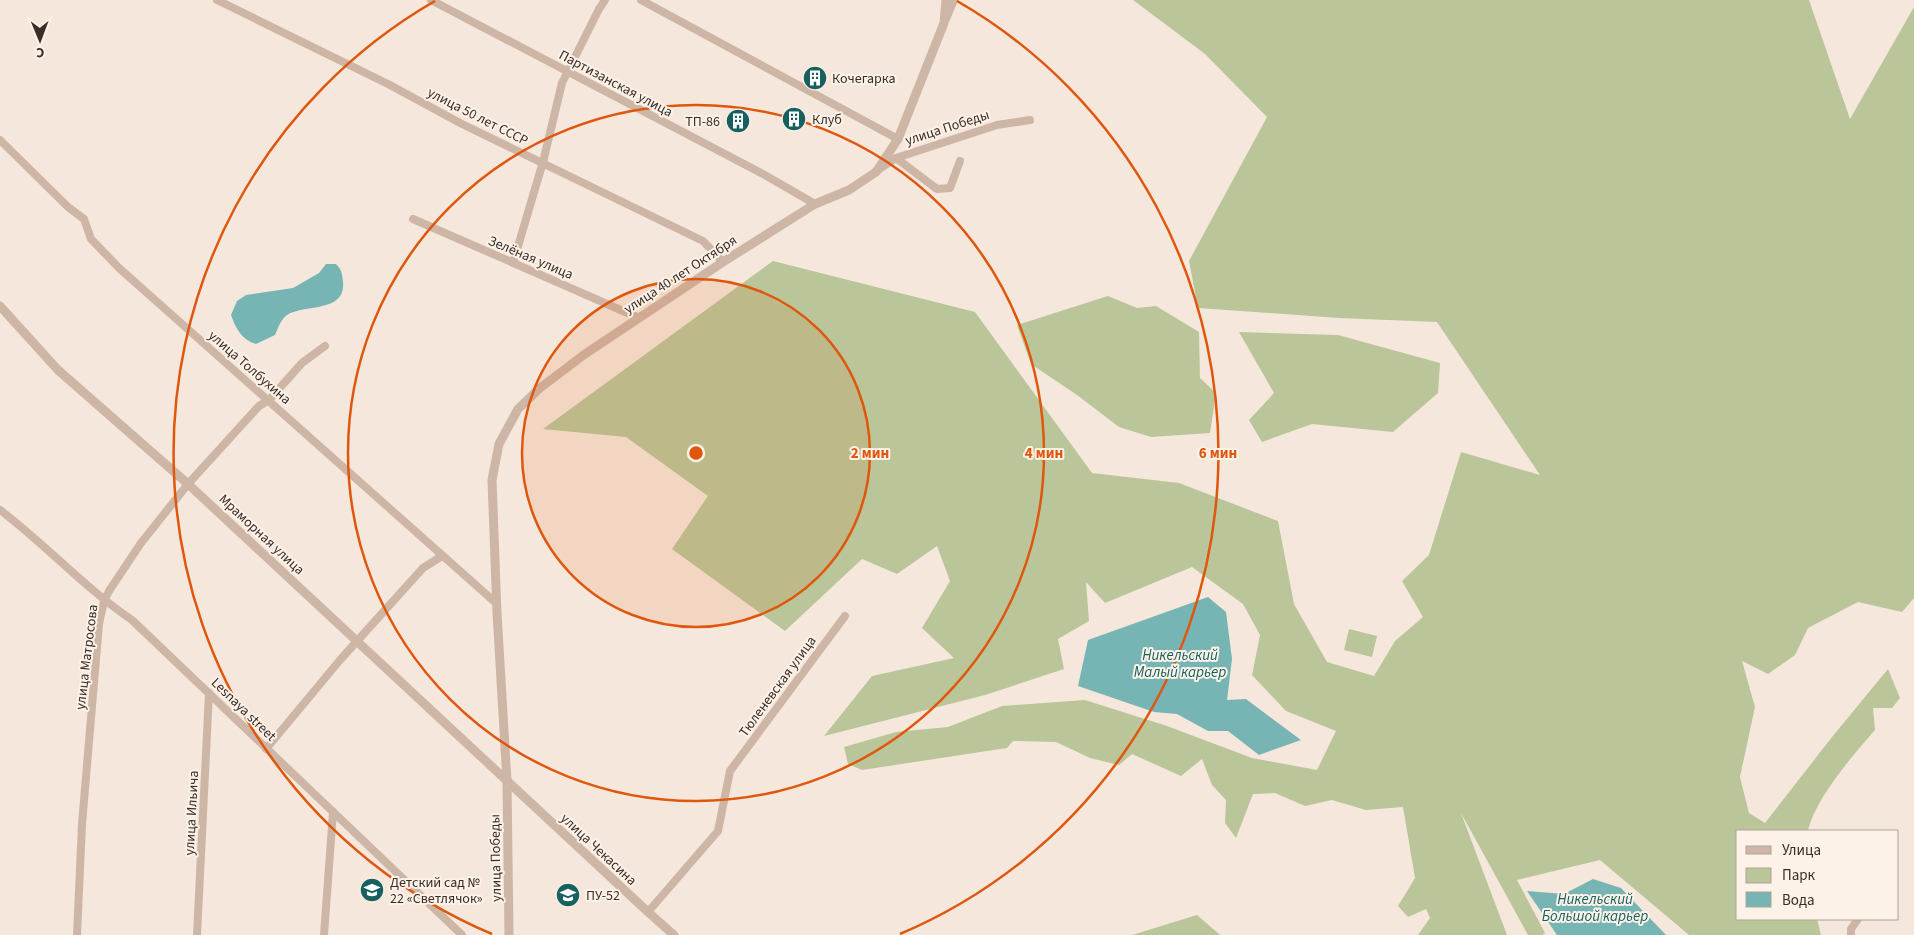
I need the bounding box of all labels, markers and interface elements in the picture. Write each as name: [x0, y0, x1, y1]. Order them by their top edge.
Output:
north arrow: [15, 15, 65, 65]
text: С: [36, 42, 44, 62]
street label: Партизанская улица: [555, 45, 676, 122]
building icon: Кочегарка: [802, 65, 828, 91]
place label: Кочегарка: [832, 69, 896, 89]
street label: улица 50 лет СССР: [424, 83, 532, 151]
street label: улица Победы: [903, 105, 992, 151]
building icon: Клуб: [781, 106, 807, 132]
building icon: ТП-86: [725, 108, 751, 134]
place label: Клуб: [812, 110, 842, 130]
place label: ТП-86: [685, 112, 720, 132]
street label: Зелёная улица: [485, 231, 576, 285]
street label: улица 40 лет Октября: [620, 231, 741, 319]
street label: улица Толбухина: [204, 326, 295, 409]
text: 2 мин: [851, 443, 889, 464]
text: 4 мин: [1025, 443, 1063, 464]
text: 6 мин: [1199, 443, 1237, 464]
centre of rings: [687, 444, 705, 462]
street label: Мраморная улица: [214, 490, 309, 580]
street label: улица Матросова: [71, 603, 103, 711]
street label: Тюленевская улица: [734, 632, 821, 741]
water label: Никельский Малый карьер: [1134, 645, 1226, 683]
street label: Lesnaya street: [206, 673, 281, 746]
street label: улица Ильича: [180, 770, 204, 856]
street label: улица Чекасина: [556, 809, 641, 890]
street label: улица Победы: [485, 814, 507, 902]
legend: [1736, 830, 1899, 920]
text: Улица: [1782, 840, 1821, 861]
text: Парк: [1782, 865, 1816, 886]
place label: Детский сад № 22 «Светлячок»: [390, 873, 483, 909]
school or university icon: Детский сад № 22 «Светлячок»: [359, 877, 385, 903]
school or university icon: ПУ-52: [555, 882, 581, 908]
place label: ПУ-52: [586, 886, 620, 906]
water label: Никельский Большой карьер: [1542, 889, 1648, 927]
text: Вода: [1782, 890, 1815, 911]

